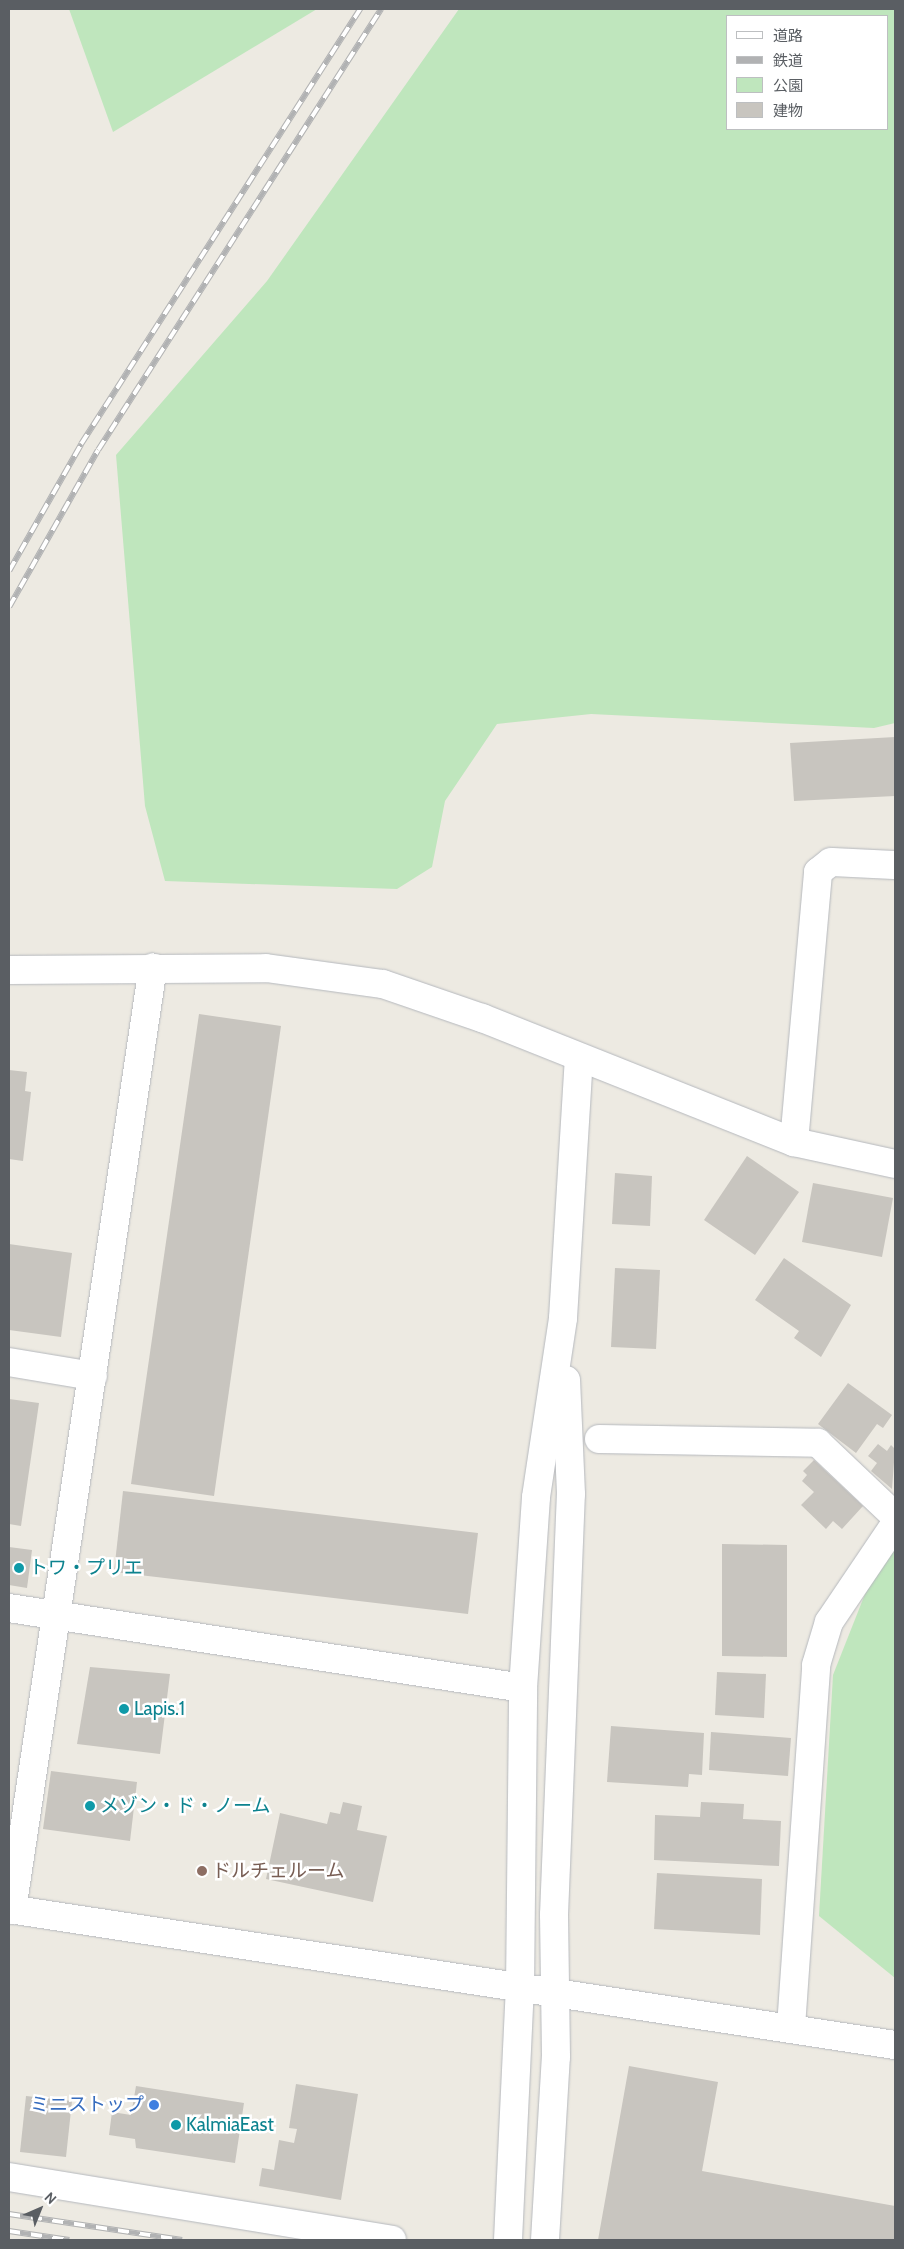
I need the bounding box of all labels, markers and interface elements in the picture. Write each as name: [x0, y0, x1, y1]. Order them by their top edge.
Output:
legend: [726, 15, 889, 130]
text: 道路: [773, 27, 803, 45]
text: 鉄道: [773, 52, 803, 70]
text: 公園: [773, 77, 803, 95]
text: 建物: [773, 102, 803, 120]
place label: トワ・プリエ: [29, 1557, 143, 1579]
marker: トワ・プリエ: [13, 1562, 25, 1574]
place label: Lapis.1: [134, 1698, 185, 1720]
marker: Lapis.1: [118, 1703, 130, 1715]
place label: メゾン・ド・ノーム: [100, 1795, 271, 1817]
marker: メゾン・ド・ノーム: [84, 1800, 96, 1812]
place label: ドルチェルーム: [212, 1860, 345, 1882]
marker: ドルチェルーム: [196, 1865, 208, 1877]
place label: ミニストップ: [30, 2094, 144, 2116]
marker: ミニストップ: [148, 2099, 160, 2111]
place label: KalmiaEast: [186, 2114, 274, 2136]
marker: KalmiaEast: [170, 2119, 182, 2131]
north arrow: [15, 2184, 65, 2234]
text: N: [41, 2188, 60, 2208]

